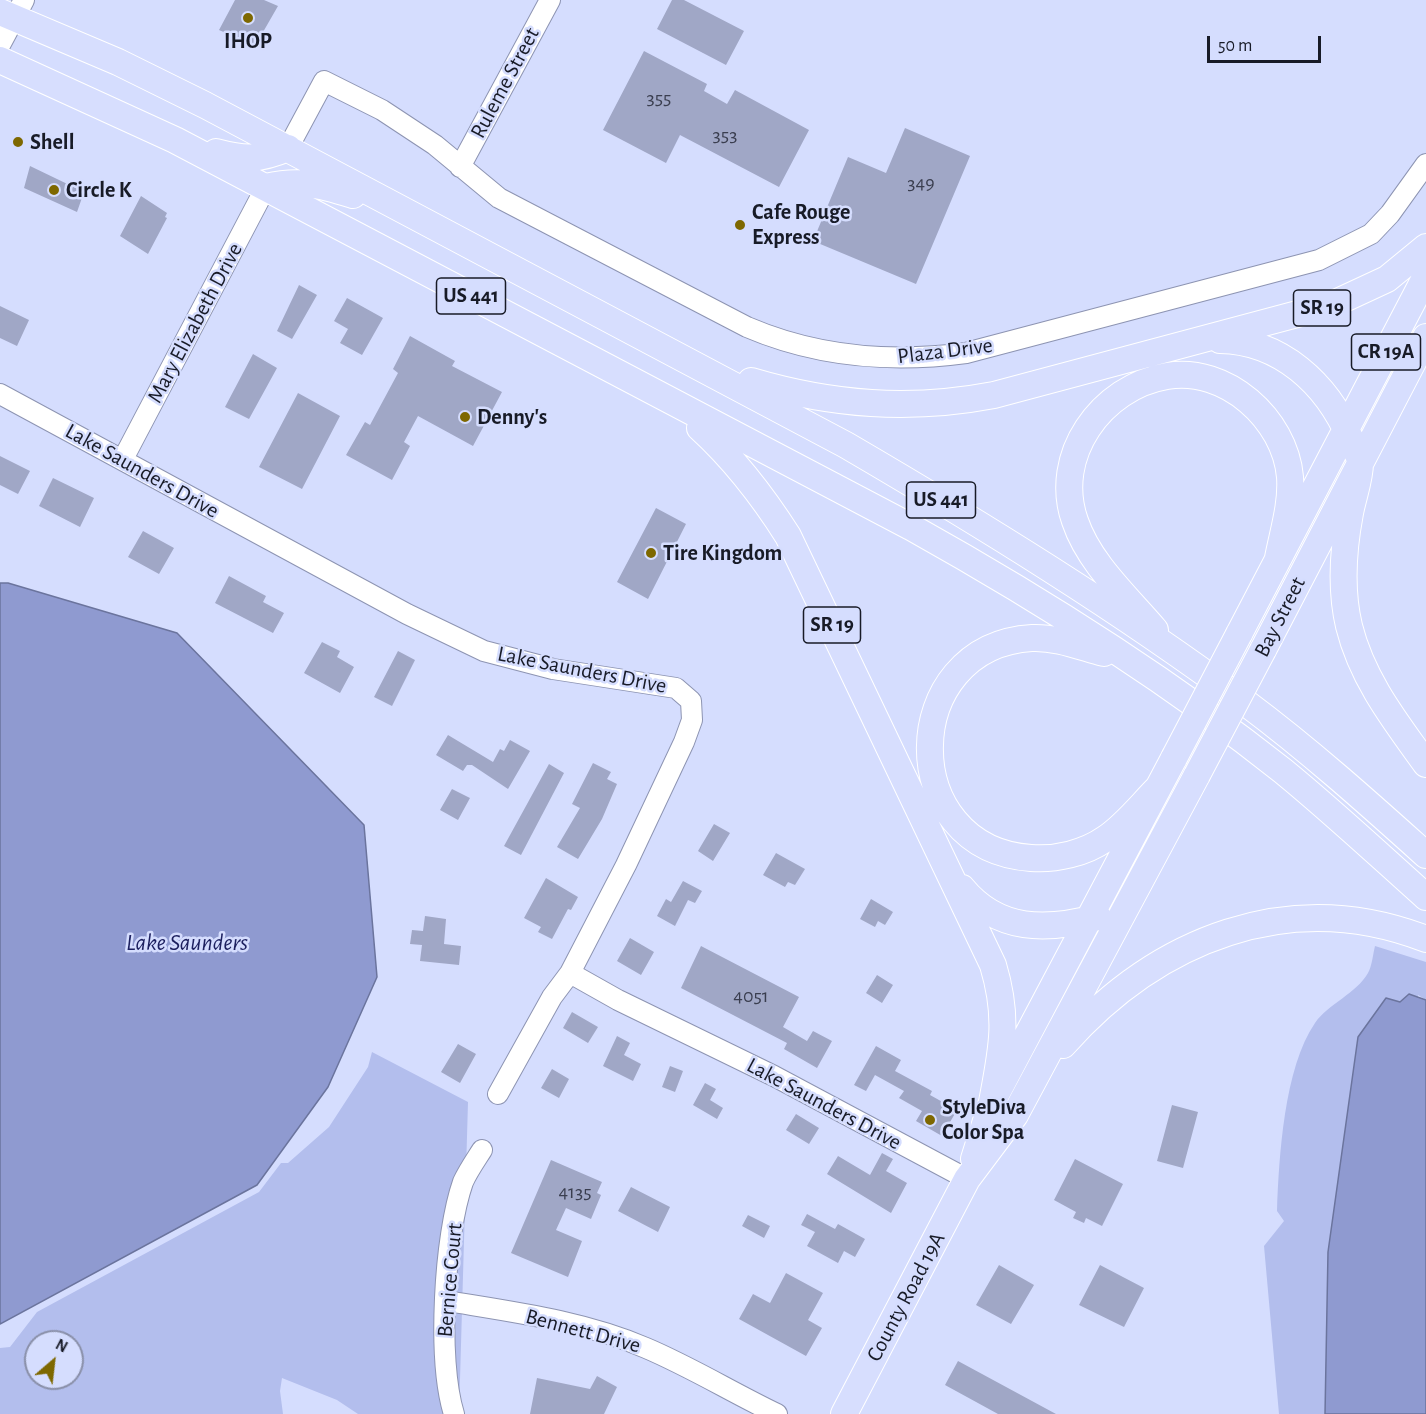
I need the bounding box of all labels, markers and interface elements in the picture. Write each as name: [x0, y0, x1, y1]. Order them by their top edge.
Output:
marker: IHOP: [241, 11, 255, 25]
street label: Ruleme Street: [465, 23, 545, 143]
scale bar: [1210, 24, 1324, 62]
place label: IHOP: [224, 28, 272, 54]
text: 50 m: [1218, 37, 1252, 55]
house number: 355: [647, 86, 671, 110]
house number: 353: [713, 123, 737, 147]
place label: Shell: [30, 129, 74, 155]
marker: Shell: [11, 135, 25, 149]
house number: 349: [907, 171, 935, 195]
place label: Circle K: [66, 177, 131, 203]
marker: Circle K: [47, 183, 61, 197]
place label: Cafe Rouge Express: [752, 199, 850, 250]
marker: Cafe Rouge Express: [733, 218, 747, 232]
street label: Mary Elizabeth Drive: [142, 239, 248, 407]
road number: US 441: [436, 278, 506, 314]
road number: SR 19: [1294, 290, 1350, 326]
street label: Plaza Drive: [896, 332, 994, 370]
road number: CR 19A: [1352, 334, 1420, 370]
place label: Denny's: [477, 404, 547, 430]
marker: Denny's: [458, 410, 472, 424]
street label: Lake Saunders Drive: [61, 418, 223, 524]
road number: US 441: [906, 482, 976, 518]
place label: Tire Kingdom: [663, 540, 782, 566]
marker: Tire Kingdom: [644, 546, 658, 560]
street label: Bay Street: [1249, 572, 1311, 662]
road number: SR 19: [804, 607, 860, 643]
street label: Lake Saunders Drive: [495, 641, 669, 699]
water label: Lake Saunders: [126, 929, 248, 957]
house number: 4051: [733, 984, 769, 1008]
street label: Lake Saunders Drive: [742, 1052, 906, 1156]
place label: StyleDiva Color Spa: [942, 1094, 1026, 1146]
marker: StyleDiva Color Spa: [923, 1113, 937, 1127]
house number: 4135: [558, 1180, 592, 1204]
street label: Bernice Court: [432, 1222, 468, 1338]
street label: County Road 19A: [861, 1228, 951, 1366]
street label: Bennett Drive: [523, 1303, 643, 1359]
north arrow: [24, 1330, 84, 1390]
text: N: [53, 1336, 70, 1356]

